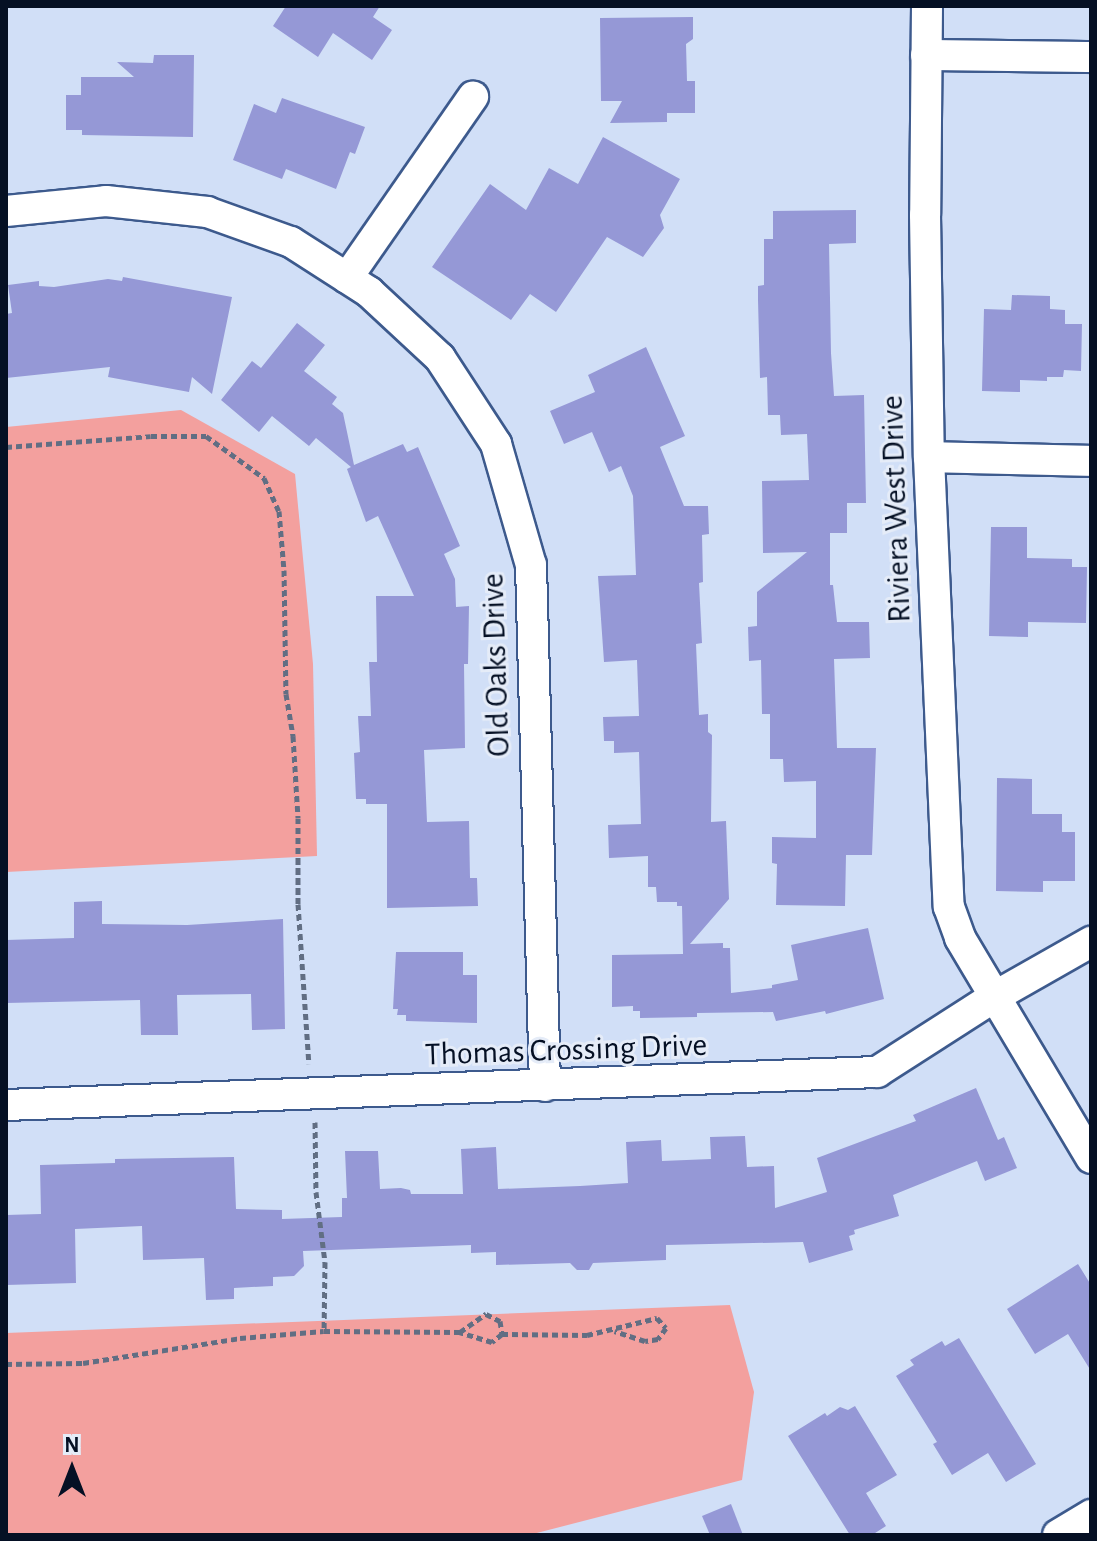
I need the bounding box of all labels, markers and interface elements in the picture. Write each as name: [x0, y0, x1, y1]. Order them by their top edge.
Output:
street label: Riviera West Drive: [873, 395, 919, 623]
street label: Old Oaks Drive: [474, 573, 518, 757]
street label: Thomas Crossing Drive: [424, 1026, 708, 1074]
north arrow: [32, 1429, 112, 1509]
text: N: [64, 1434, 80, 1456]

